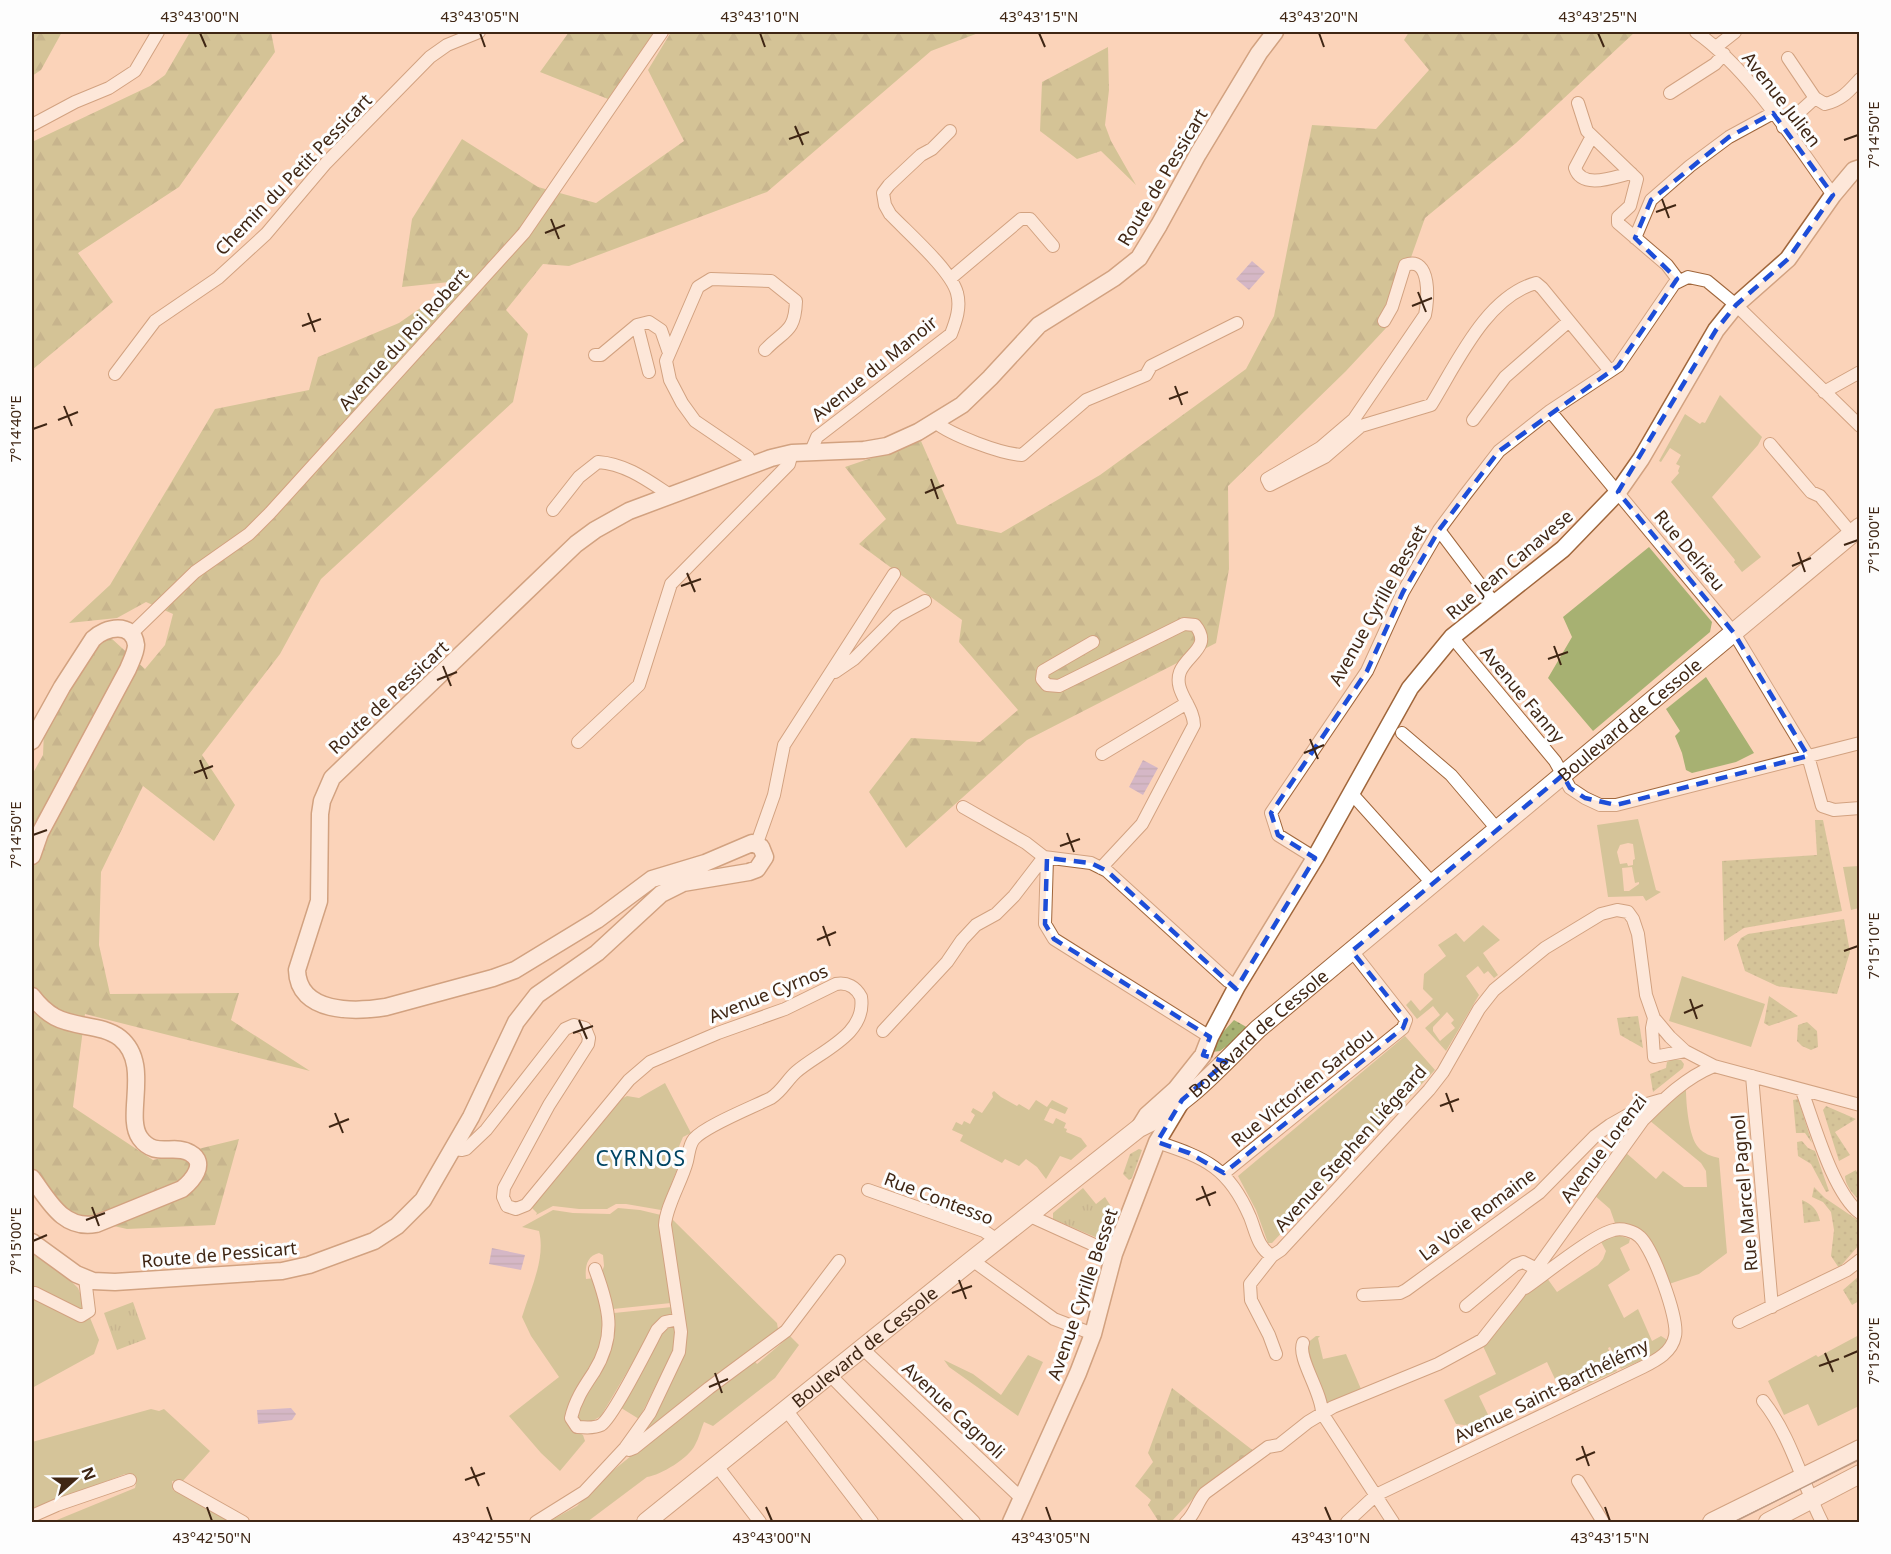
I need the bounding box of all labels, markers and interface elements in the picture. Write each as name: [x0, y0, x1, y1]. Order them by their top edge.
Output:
text: 43°43'00"N: [161, 6, 239, 26]
text: 43°43'05"N: [441, 6, 519, 26]
text: 43°43'10"N: [721, 6, 799, 26]
text: 43°43'15"N: [1000, 6, 1078, 26]
text: 43°43'20"N: [1280, 6, 1358, 26]
text: 43°43'25"N: [1559, 6, 1637, 26]
street label: Avenue Julien: [1737, 47, 1827, 151]
street label: Chemin du Petit Pessicart: [209, 88, 377, 260]
text: 7°14'50"E: [1863, 101, 1883, 169]
street label: Route de Pessicart: [1112, 104, 1213, 250]
street label: Avenue du Roi Robert: [333, 262, 474, 415]
street label: Avenue du Manoir: [806, 309, 942, 426]
text: 7°14'40"E: [5, 395, 25, 463]
street label: Rue Jean Canavese: [1440, 504, 1578, 624]
street label: Rue Delrieu: [1649, 505, 1731, 595]
text: 7°15'00"E: [1863, 506, 1883, 574]
street label: Avenue Cyrille Besset: [1323, 520, 1431, 690]
street label: Route de Pessicart: [323, 635, 454, 759]
street label: Avenue Fanny: [1476, 641, 1571, 748]
street label: Boulevard de Cessole: [1552, 652, 1706, 787]
text: 7°14'50"E: [5, 801, 25, 869]
text: 7°15'10"E: [1863, 912, 1883, 980]
street label: Avenue Cyrnos: [705, 958, 831, 1028]
street label: Boulevard de Cessole: [1183, 964, 1333, 1103]
street label: Rue Victorien Sardou: [1226, 1022, 1378, 1152]
street label: Avenue Stephen Liégeard: [1269, 1060, 1431, 1236]
street label: Avenue Lorenzi: [1554, 1089, 1652, 1207]
street label: Rue Marcel Pagnol: [1725, 1114, 1763, 1272]
district label: CYRNOS: [595, 1144, 687, 1172]
street label: La Voie Romaine: [1414, 1162, 1540, 1266]
street label: Rue Contesso: [881, 1166, 997, 1230]
street label: Avenue Cyrille Besset: [1041, 1204, 1123, 1383]
text: 7°15'00"E: [5, 1207, 25, 1275]
street label: Route de Pessicart: [140, 1235, 298, 1273]
street label: Boulevard de Cessole: [786, 1281, 942, 1413]
text: 7°15'20"E: [1863, 1317, 1883, 1385]
street label: Avenue Saint-Barthélémy: [1450, 1332, 1653, 1448]
street label: Avenue Cagnoli: [898, 1356, 1010, 1464]
north arrow: [45, 1449, 105, 1509]
text: N: [76, 1464, 102, 1484]
text: 43°42'50"N: [173, 1527, 251, 1547]
text: 43°42'55"N: [453, 1527, 531, 1547]
text: 43°43'00"N: [733, 1527, 811, 1547]
text: 43°43'05"N: [1012, 1527, 1090, 1547]
text: 43°43'10"N: [1292, 1527, 1370, 1547]
text: 43°43'15"N: [1571, 1527, 1649, 1547]

